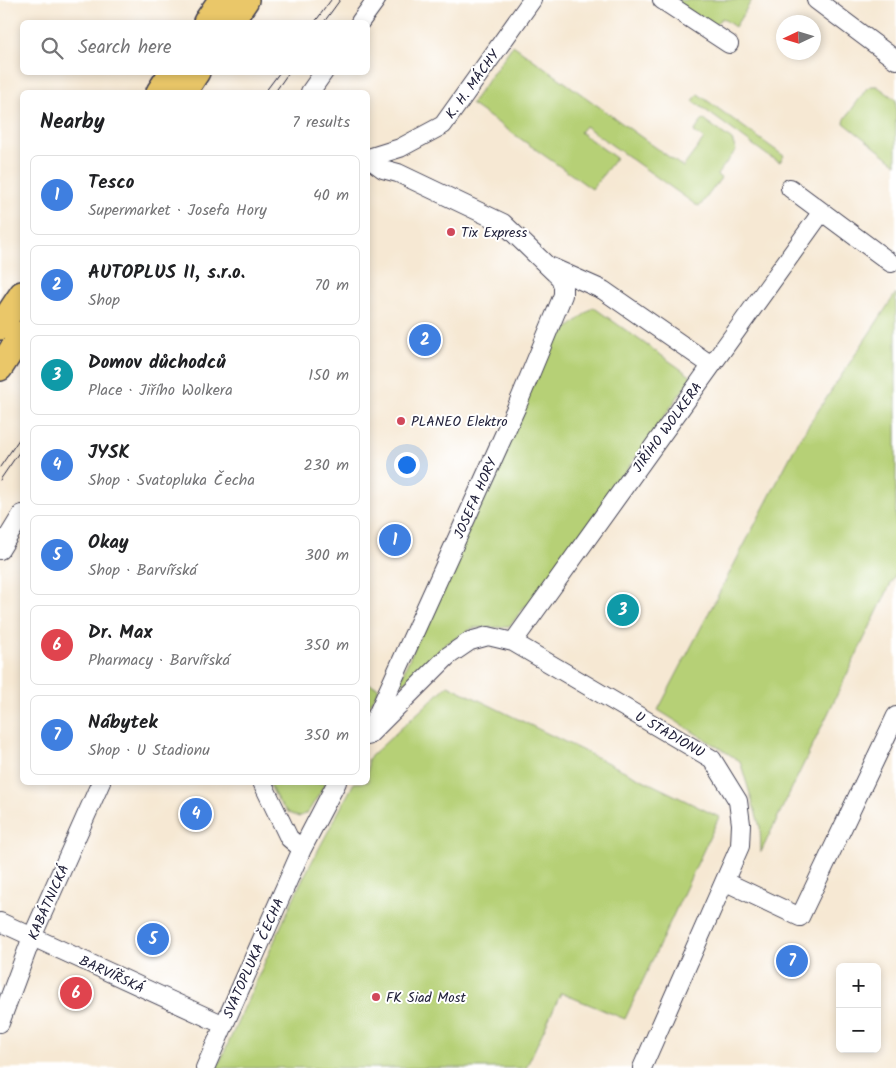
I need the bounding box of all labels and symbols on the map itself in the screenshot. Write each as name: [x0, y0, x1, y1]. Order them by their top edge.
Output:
north arrow: [776, 15, 821, 60]
street label: K. H. MÁCHY: [440, 45, 506, 124]
place label: Tix Express: [461, 222, 527, 244]
marker: Tix Express: [445, 226, 457, 238]
pin: 2: [409, 321, 441, 359]
street label: JIŘÍHO WOLKERA: [627, 378, 708, 477]
place label: PLANEO Elektro: [411, 411, 508, 433]
marker: PLANEO Elektro: [395, 415, 407, 427]
your location: [394, 452, 420, 478]
street label: JOSEFA HORY: [448, 454, 504, 542]
pin: 1: [379, 521, 411, 559]
pin: 3: [607, 591, 639, 629]
street label: U STADIONU: [631, 706, 708, 764]
pin: 4: [180, 795, 212, 833]
street label: KABÁTNICKÁ: [22, 861, 75, 944]
street label: SVATOPLUKA ČECHA: [217, 895, 290, 1022]
pin: 5: [137, 920, 169, 958]
pin: 7: [776, 942, 808, 980]
street label: BARVÍŘSKÁ: [75, 950, 148, 1000]
pin: 6: [60, 974, 92, 1012]
place label: FK Siad Most: [386, 987, 466, 1009]
marker: FK Siad Most: [370, 991, 382, 1003]

